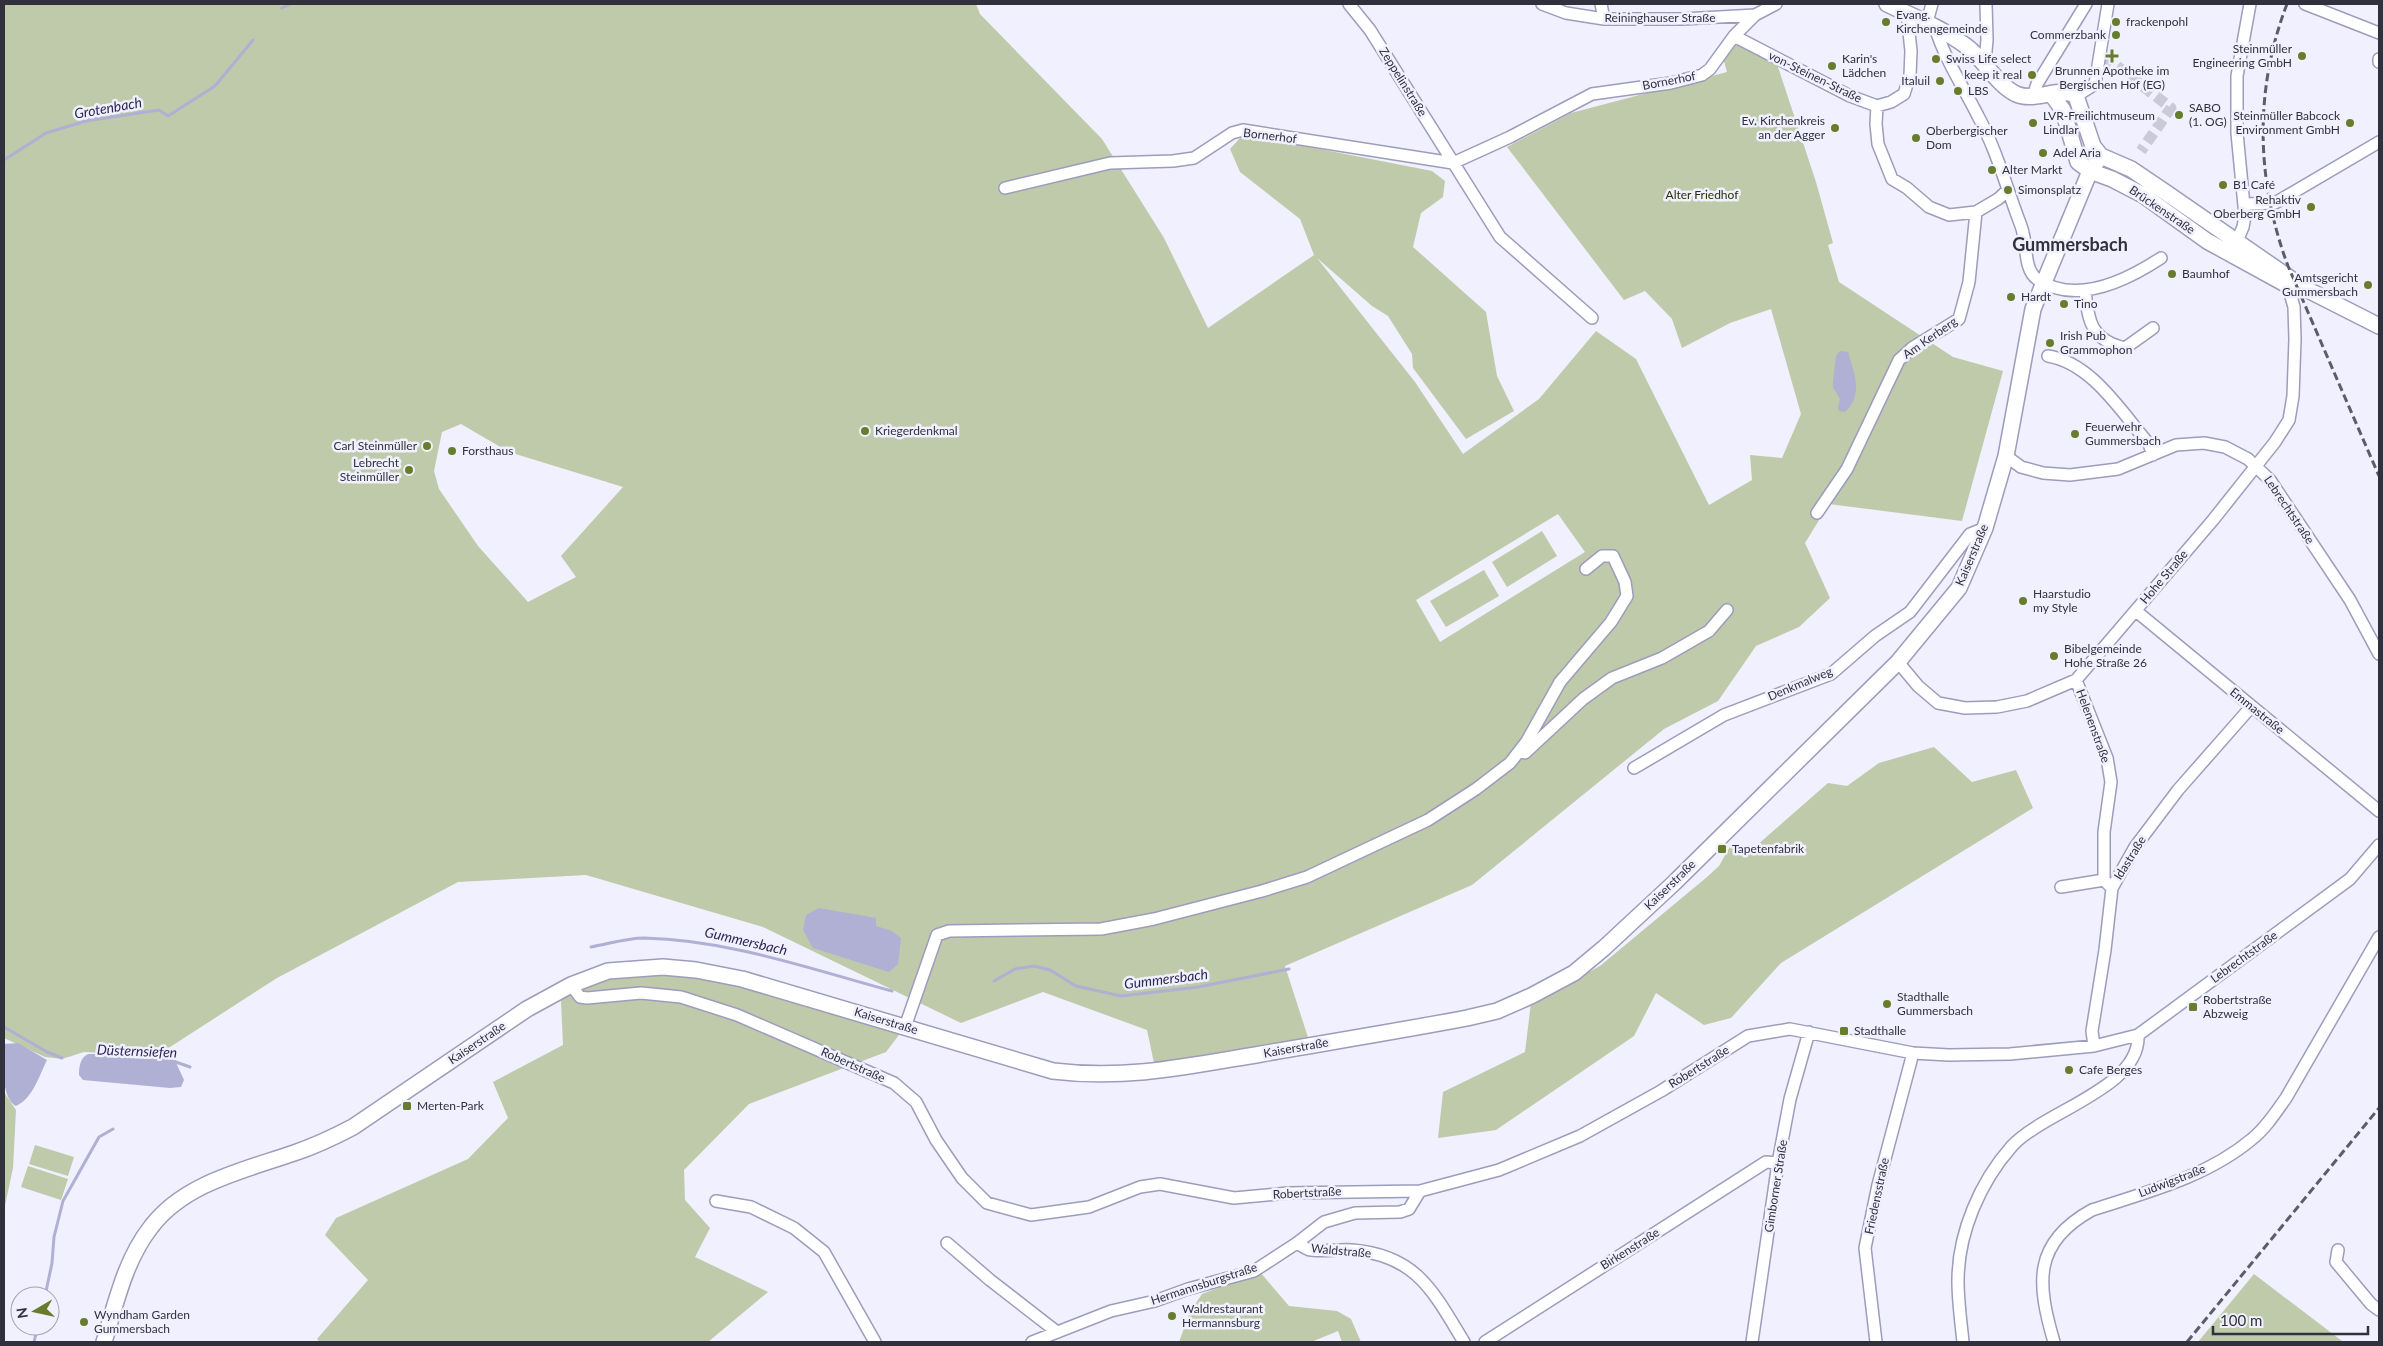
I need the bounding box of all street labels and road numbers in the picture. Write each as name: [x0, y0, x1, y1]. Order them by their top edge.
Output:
street label: Reininghauser Straße: [1604, 10, 1716, 25]
street label: Zeppelinstraße: [1376, 44, 1431, 119]
street label: von-Steinen-Straße: [1766, 47, 1864, 106]
street label: Bornerhof: [1641, 68, 1698, 93]
street label: Bornerhof: [1242, 125, 1298, 146]
street label: Brückenstraße: [2126, 182, 2198, 237]
street label: Am Kerberg: [1900, 313, 1960, 362]
street label: Lebrechtstraße: [2261, 473, 2318, 547]
street label: Kaiserstraße: [1952, 522, 1991, 588]
street label: Hohe Straße: [2137, 547, 2191, 607]
street label: Denkmalweg: [1765, 663, 1834, 704]
street label: Emmastraße: [2227, 684, 2287, 737]
street label: Helenenstraße: [2073, 687, 2114, 765]
street label: Idastraße: [2110, 833, 2149, 882]
street label: Kaiserstraße: [1641, 856, 1698, 913]
street label: Lebrechtstraße: [2207, 927, 2280, 986]
street label: Kaiserstraße: [853, 1004, 920, 1037]
street label: Kaiserstraße: [445, 1018, 508, 1067]
street label: Kaiserstraße: [1262, 1034, 1330, 1061]
street label: Robertstraße: [1666, 1042, 1732, 1091]
street label: Robertstraße: [819, 1044, 888, 1085]
street label: Gimborner Straße: [1761, 1138, 1790, 1233]
street label: Friedensstraße: [1861, 1156, 1892, 1236]
street label: Ludwigstraße: [2136, 1161, 2208, 1200]
street label: Robertstraße: [1272, 1183, 1342, 1202]
street label: Birkenstraße: [1597, 1225, 1662, 1273]
street label: Waldstraße: [1310, 1240, 1372, 1261]
street label: Hermannsburgstraße: [1149, 1259, 1259, 1308]

